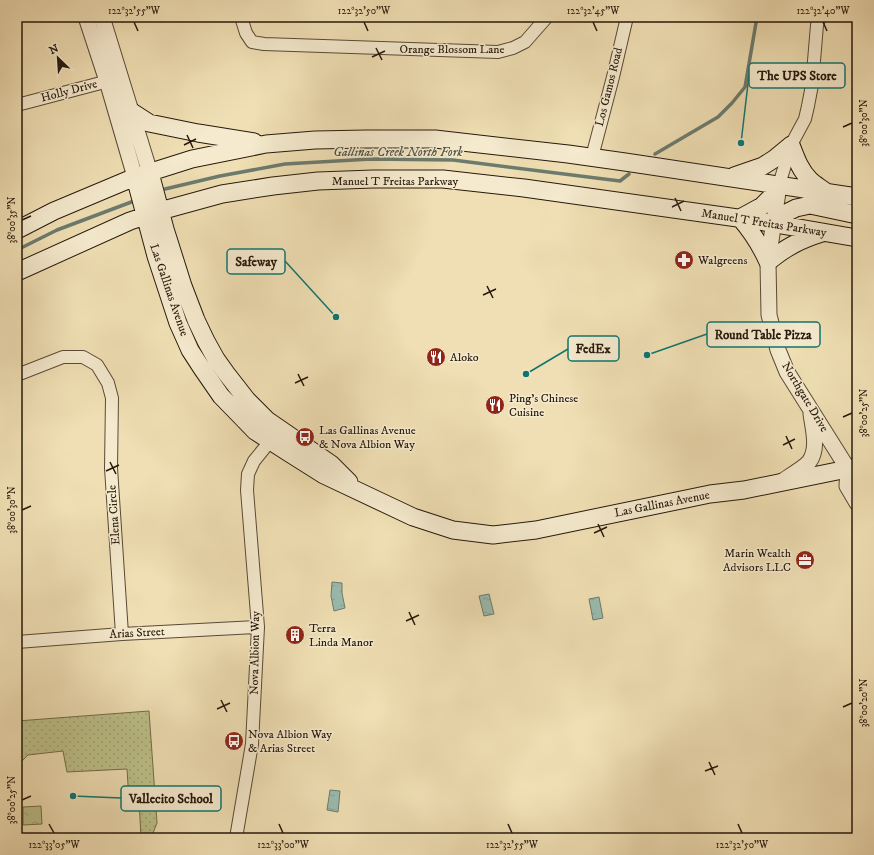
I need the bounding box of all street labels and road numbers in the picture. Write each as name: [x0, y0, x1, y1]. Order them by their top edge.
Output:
street label: Orange Blossom Lane: [399, 42, 505, 57]
street label: Los Gamos Road: [592, 46, 626, 128]
street label: Holly Drive: [39, 76, 99, 106]
street label: Manuel T Freitas Parkway: [332, 174, 459, 189]
street label: Manuel T Freitas Parkway: [700, 206, 828, 240]
street label: Las Gallinas Avenue: [146, 242, 192, 338]
street label: Northgate Drive: [778, 359, 832, 435]
street label: Elena Circle: [104, 484, 124, 546]
street label: Las Gallinas Avenue: [613, 487, 711, 521]
street label: Nova Albion Way: [247, 611, 263, 695]
street label: Arias Street: [109, 624, 165, 642]

